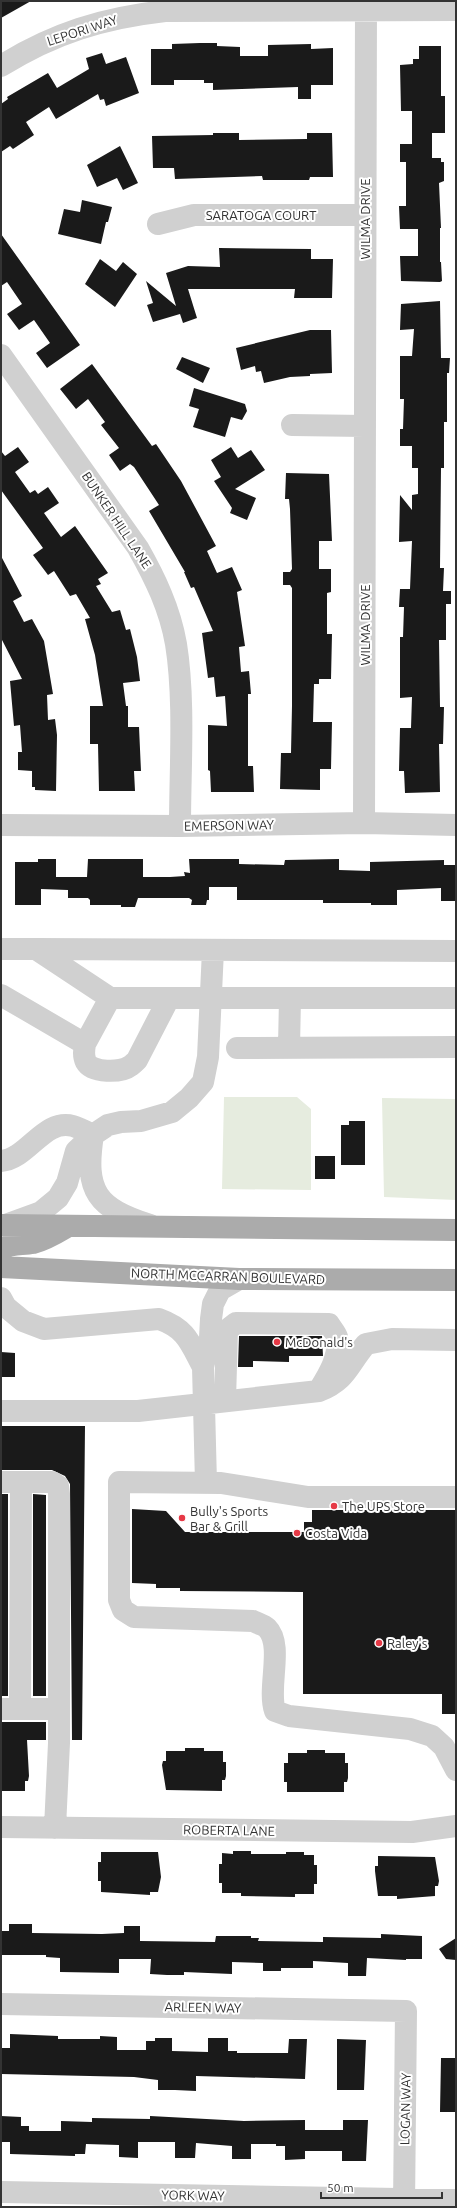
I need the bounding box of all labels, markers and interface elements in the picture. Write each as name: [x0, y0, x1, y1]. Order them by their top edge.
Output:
street label: LEPORI WAY: [45, 12, 119, 48]
street label: WILMA DRIVE: [358, 179, 372, 259]
street label: SARATOGA COURT: [206, 208, 316, 222]
street label: BUNKER HILL LANE: [80, 469, 154, 571]
street label: WILMA DRIVE: [358, 585, 372, 665]
street label: EMERSON WAY: [184, 817, 275, 833]
street label: NORTH MCCARRAN BOULEVARD: [131, 1266, 325, 1286]
place label: McDonald's: [285, 1335, 353, 1349]
marker: McDonald's: [272, 1337, 282, 1347]
place label: The UPS Store: [342, 1499, 425, 1513]
marker: The UPS Store: [329, 1501, 339, 1511]
place label: Bully's Sports Bar & Grill: [190, 1504, 269, 1533]
marker: Bully's Sports Bar & Grill: [177, 1513, 187, 1523]
place label: Costa Vida: [305, 1526, 367, 1540]
marker: Costa Vida: [292, 1528, 302, 1538]
place label: Raley's: [387, 1636, 428, 1650]
marker: Raley's: [374, 1638, 384, 1648]
street label: ROBERTA LANE: [183, 1822, 275, 1838]
street label: ARLEEN WAY: [164, 1999, 242, 2015]
street label: LOGAN WAY: [397, 2072, 413, 2145]
scale bar: [321, 2174, 442, 2200]
text: 50 m: [327, 2181, 354, 2194]
street label: YORK WAY: [161, 2187, 225, 2203]

